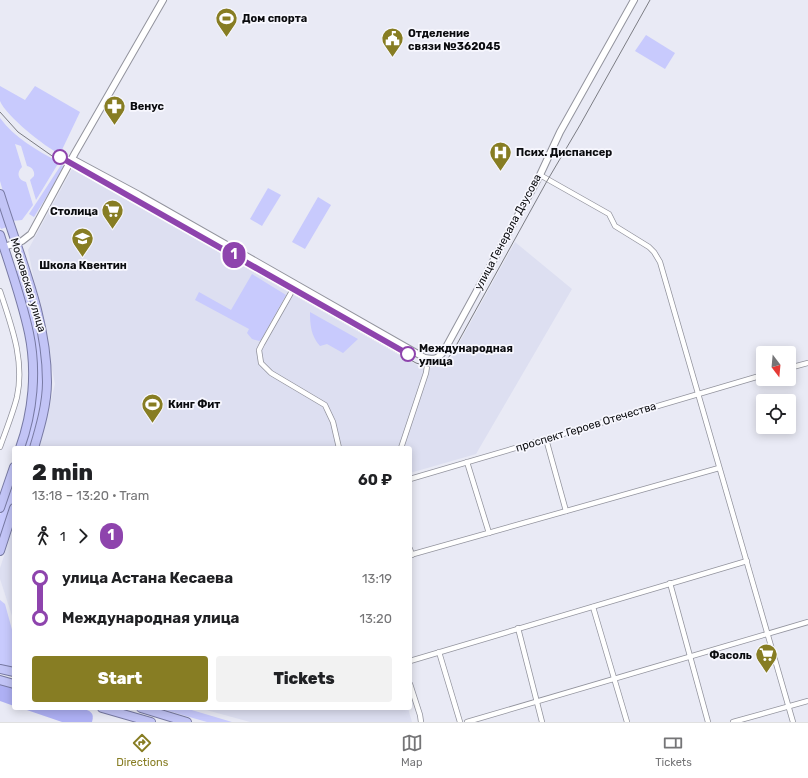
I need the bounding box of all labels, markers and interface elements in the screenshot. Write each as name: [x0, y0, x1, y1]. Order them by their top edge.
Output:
sports icon: Дом спорта: [214, 5, 240, 38]
place label: Дом спорта: [242, 12, 307, 25]
public building icon: Отделение связи №362045: [379, 26, 405, 59]
place label: Отделение связи №362045: [408, 27, 500, 53]
pharmacy icon: Венус: [101, 93, 127, 126]
place label: Венус: [130, 100, 165, 113]
hospital icon: Псих. Диспансер: [488, 139, 514, 172]
place label: Псих. Диспансер: [516, 146, 612, 159]
unlabelled marker: [52, 149, 68, 165]
street label: улица Генерала Дзусова: [472, 172, 544, 292]
supermarket icon: Столица: [100, 198, 126, 231]
place label: Столица: [50, 205, 98, 218]
school or university icon: Школа Квентин: [70, 226, 96, 259]
street label: Московская улица: [8, 236, 48, 334]
line badge: 1: [221, 242, 247, 268]
text: 1: [231, 246, 237, 263]
place label: Школа Квентин: [39, 259, 127, 272]
place label: Международная улица: [419, 342, 513, 368]
marker: Международная улица: [400, 346, 416, 362]
north arrow: [756, 346, 796, 386]
map controls: [756, 346, 796, 434]
sports icon: Кинг Фит: [140, 391, 166, 424]
button: locate: [756, 394, 796, 434]
place label: Кинг Фит: [168, 398, 220, 411]
street label: проспект Героев Отечества: [514, 399, 658, 455]
text: 2 min: [32, 459, 93, 486]
text: 60 ₽: [358, 471, 392, 489]
text: 13:18 – 13:20 · Tram: [32, 488, 149, 503]
icon: walk: [32, 525, 54, 547]
icon: forward: [72, 525, 94, 547]
text: 1: [108, 527, 115, 544]
text: 1: [60, 529, 66, 544]
text: улица Астана Кесаева: [62, 569, 233, 587]
text: 13:19: [362, 571, 392, 586]
text: Международная улица: [62, 609, 239, 627]
text: 13:20: [359, 611, 392, 626]
supermarket icon: Фасоль: [754, 642, 780, 675]
place label: Фасоль: [709, 649, 752, 662]
button: Start: [32, 656, 208, 702]
button: Tickets: [216, 656, 392, 702]
tab: Directions: [116, 732, 168, 769]
tab: Map: [401, 732, 423, 769]
tab: Tickets: [655, 732, 692, 769]

